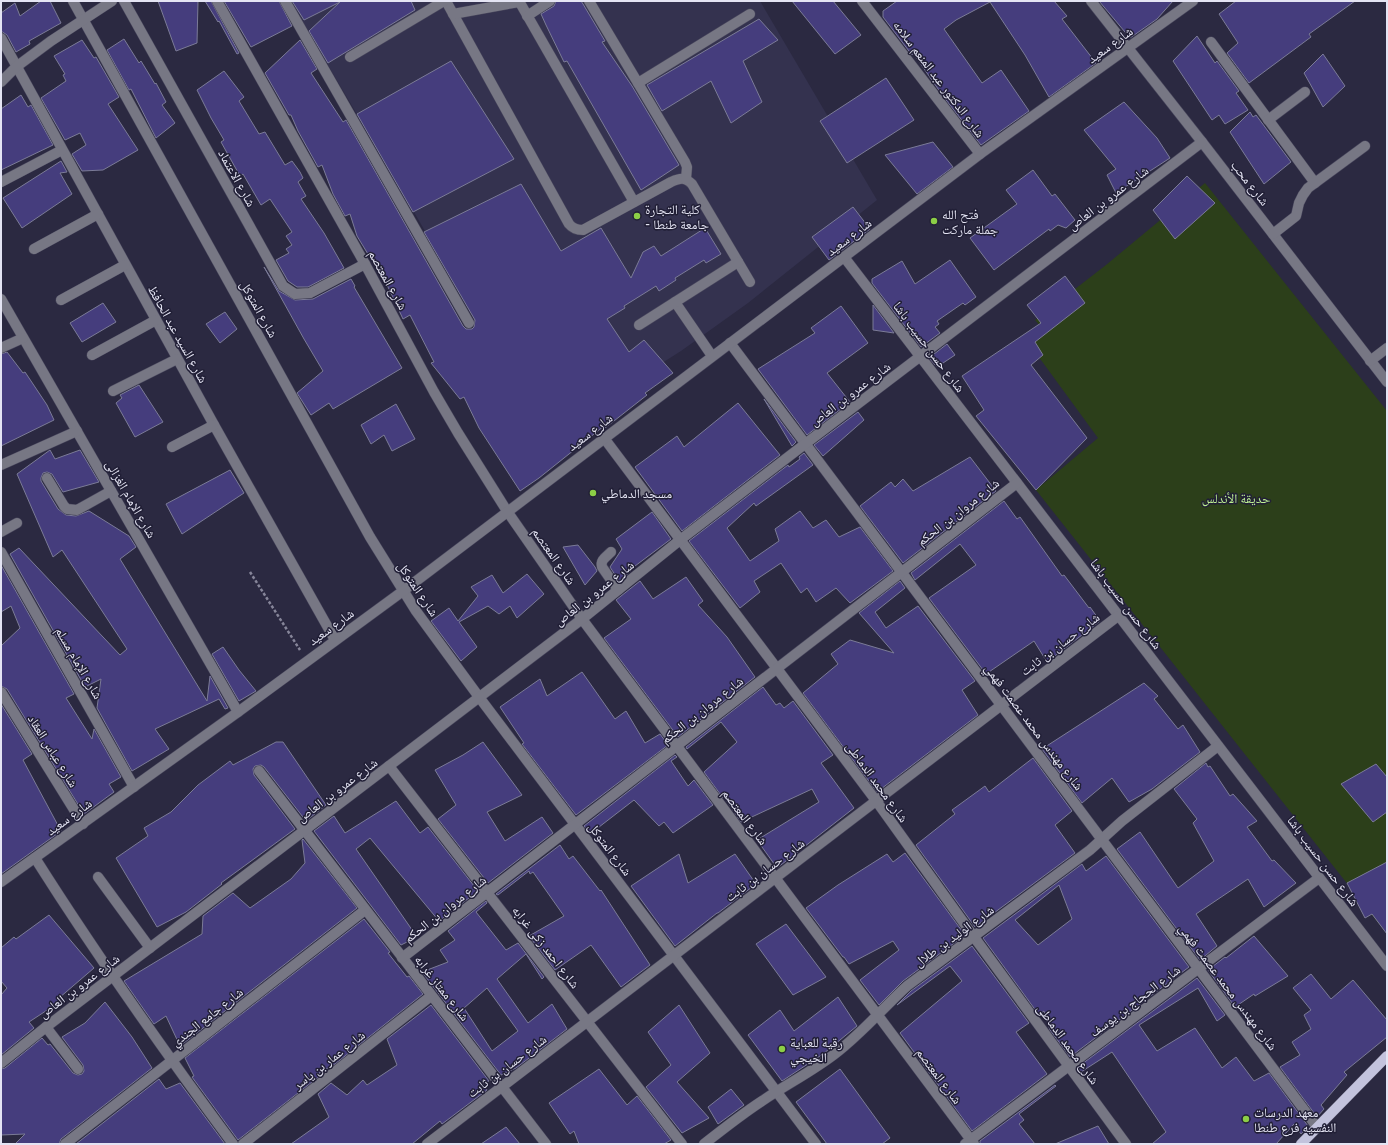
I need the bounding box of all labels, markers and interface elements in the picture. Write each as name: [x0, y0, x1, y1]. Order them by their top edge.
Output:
street label: شارع الدكتور عبد المنعم سلامه: [889, 17, 989, 142]
street label: شارع سعيد: [1084, 23, 1137, 68]
street label: شارع الاعتماد: [213, 146, 260, 210]
street label: شارع محب: [1226, 157, 1273, 210]
street label: شارع عمرو بن العاص: [1064, 162, 1153, 235]
place label: كلية التجارة - جامعة طنطا: [645, 201, 709, 233]
place label: فتح الله جملة ماركت: [942, 206, 998, 238]
marker: كلية التجارة - جامعة طنطا: [632, 211, 642, 221]
street label: شارع سعيد: [823, 214, 876, 260]
marker: فتح الله جملة ماركت: [929, 216, 939, 226]
street label: شارع المعتصم: [364, 247, 411, 313]
street label: شارع المتوكل: [235, 277, 282, 341]
street label: شارع السيد عبد الحافظ: [143, 282, 212, 386]
street label: شارع حسن حسيب باشا: [889, 298, 969, 396]
street label: شارع عمرو بن العاص: [806, 358, 895, 431]
street label: شارع سعيد: [564, 409, 617, 455]
street label: شارع الإمام الغزالى: [101, 457, 160, 542]
street label: شارع مروان بن الحكم: [913, 474, 1003, 550]
place label: مسجد الدماطي: [601, 485, 672, 504]
marker: مسجد الدماطي: [588, 488, 598, 498]
park label: حديقة الأندلس: [1202, 490, 1270, 507]
street label: شارع المعتصم: [527, 524, 580, 589]
street label: شارع حسن حسيب باشا: [1086, 555, 1166, 653]
street label: شارع عمرو بن العاص: [550, 556, 638, 630]
street label: شارع المتوكل: [393, 558, 443, 620]
street label: شارع سعيد: [305, 605, 358, 650]
street label: شارع حسان بن ثابت: [1017, 609, 1104, 680]
street label: شارع الإمام مسلم: [51, 624, 107, 703]
street label: شارع مهندس محمد عصمت فهمي: [979, 660, 1087, 795]
street label: شارع مروان بن الحكم: [657, 672, 747, 748]
street label: شارع عباس العقاد: [23, 711, 82, 791]
street label: شارع محمد الدماطى: [841, 738, 912, 826]
street label: شارع عمرو بن العاص: [293, 754, 382, 827]
street label: شارع المعتصم: [718, 786, 772, 849]
street label: شارع سعيد: [43, 795, 96, 840]
street label: شارع حسن حسيب باشا: [1283, 812, 1363, 910]
street label: شارع المتوكل: [584, 819, 636, 880]
street label: شارع حسان بن ثابت: [722, 835, 809, 906]
street label: شارع مروان بن الحكم: [400, 871, 490, 947]
street label: شارع الوليد بن طلال: [911, 901, 998, 972]
street label: شارع احمد زكى غرابه: [508, 902, 584, 992]
street label: شارع مهندس محمد عصمت فهمي: [1173, 920, 1281, 1055]
street label: شارع عمرو بن العاص: [35, 950, 124, 1023]
street label: شارع ممتاز غرابه: [410, 951, 473, 1025]
street label: شارع الحجاج بن يوسف: [1086, 961, 1184, 1042]
street label: شارع جامع الجندي: [167, 984, 248, 1052]
street label: شارع محمد الدماطى: [1032, 1000, 1103, 1088]
street label: شارع عمار بن ياسر: [289, 1027, 369, 1095]
street label: شارع حسان بن ثابت: [464, 1031, 551, 1102]
place label: رقية للعباية الخيجي: [790, 1034, 843, 1068]
marker: رقية للعباية الخيجي: [777, 1044, 787, 1054]
street label: شارع المعتصم: [912, 1045, 966, 1108]
place label: معهد الدرسات النفسيه فرع طنطا: [1254, 1104, 1336, 1137]
marker: معهد الدرسات النفسيه فرع طنطا: [1241, 1114, 1251, 1124]

